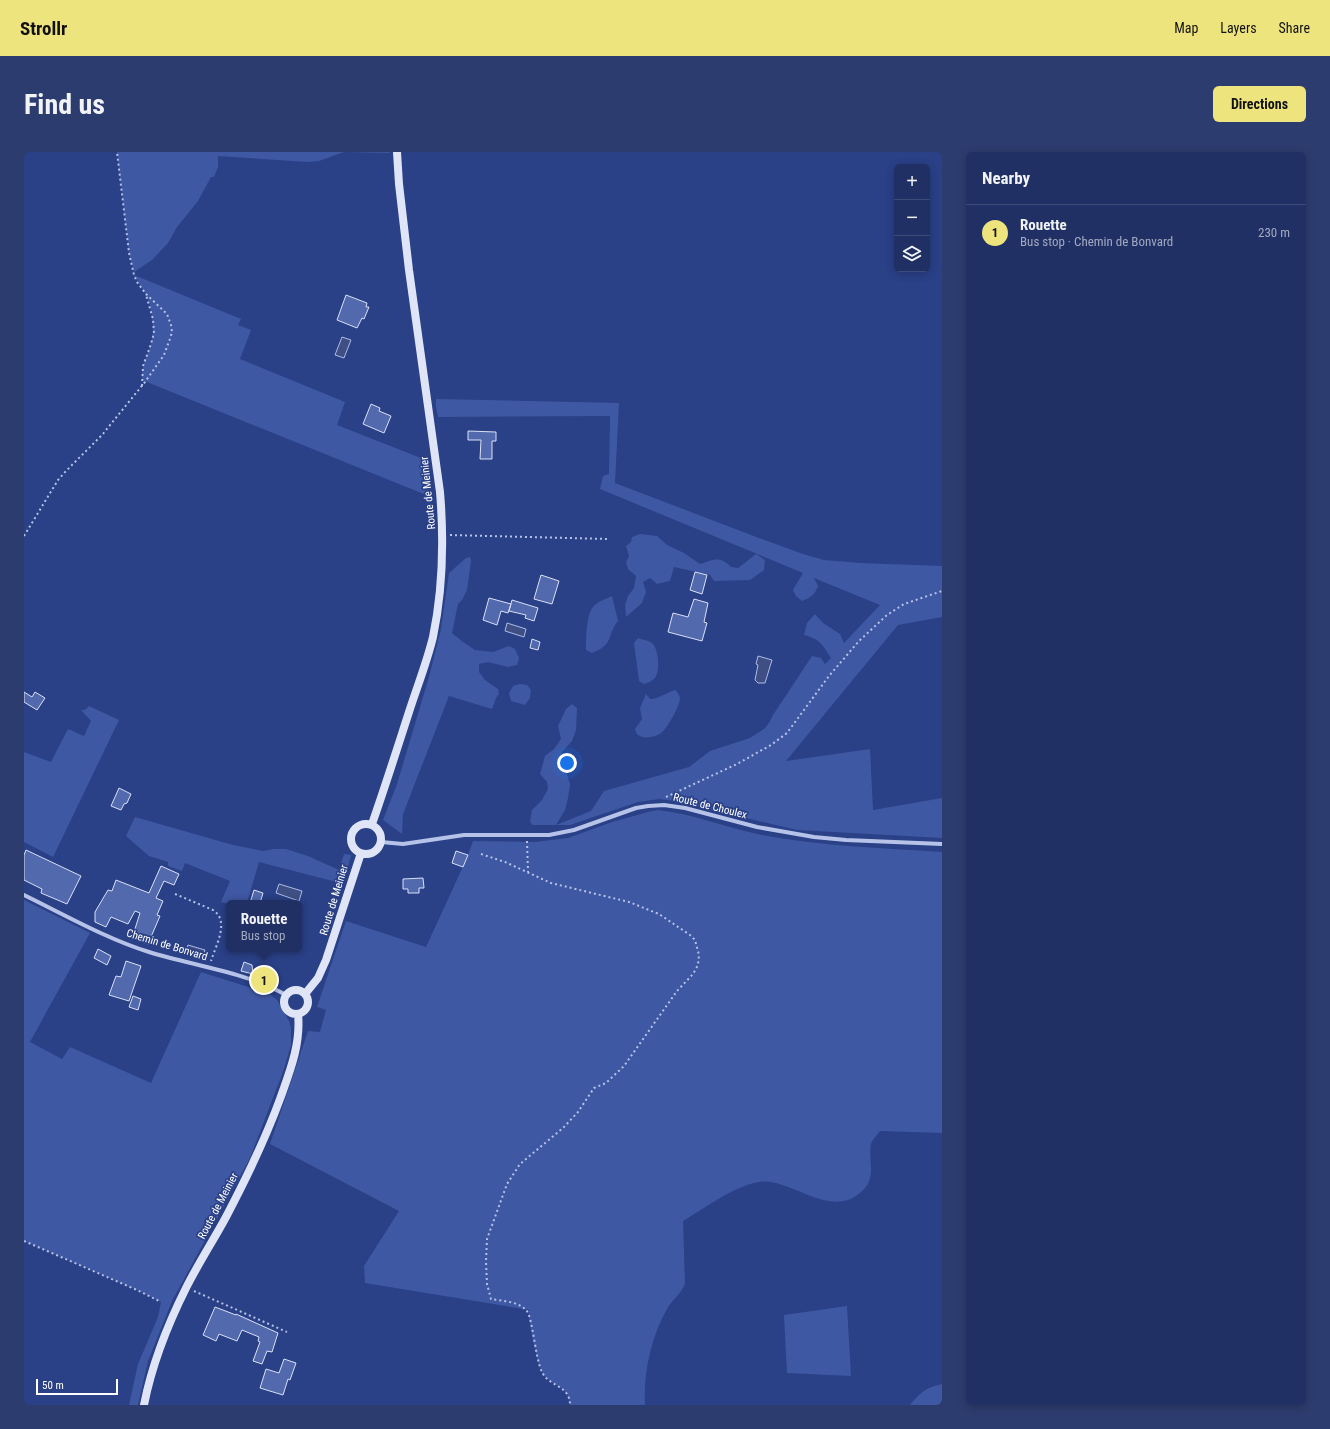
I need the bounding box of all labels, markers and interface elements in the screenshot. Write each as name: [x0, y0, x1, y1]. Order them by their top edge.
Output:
text: Strollr: [20, 17, 67, 40]
text: Map: [1174, 20, 1198, 36]
text: Layers: [1220, 20, 1257, 36]
text: Share: [1279, 20, 1310, 36]
button: Directions: [1213, 86, 1306, 122]
text: Find us: [24, 88, 105, 121]
map controls: [894, 164, 930, 272]
button: +: [894, 164, 930, 200]
text: Nearby: [982, 168, 1030, 188]
button: −: [894, 200, 930, 236]
text: Rouette: [1020, 216, 1067, 234]
text: 1: [992, 225, 998, 240]
text: 230 m: [1258, 225, 1290, 240]
text: Bus stop · Chemin de Bonvard: [1020, 234, 1173, 249]
button: layers: [894, 236, 930, 272]
street label: Route de Meinier: [418, 455, 438, 530]
your location: [557, 753, 577, 773]
street label: Route de Choulex: [672, 791, 748, 821]
street label: Route de Meinier: [317, 863, 351, 937]
popup: [226, 900, 302, 952]
text: Rouette: [241, 910, 287, 928]
street label: Chemin de Bonvard: [125, 927, 209, 963]
text: Bus stop: [241, 928, 286, 943]
pin: 1: [251, 965, 277, 995]
street label: Route de Meinier: [195, 1170, 241, 1241]
scale bar: [36, 1377, 118, 1396]
text: 50 m: [42, 1379, 64, 1392]

